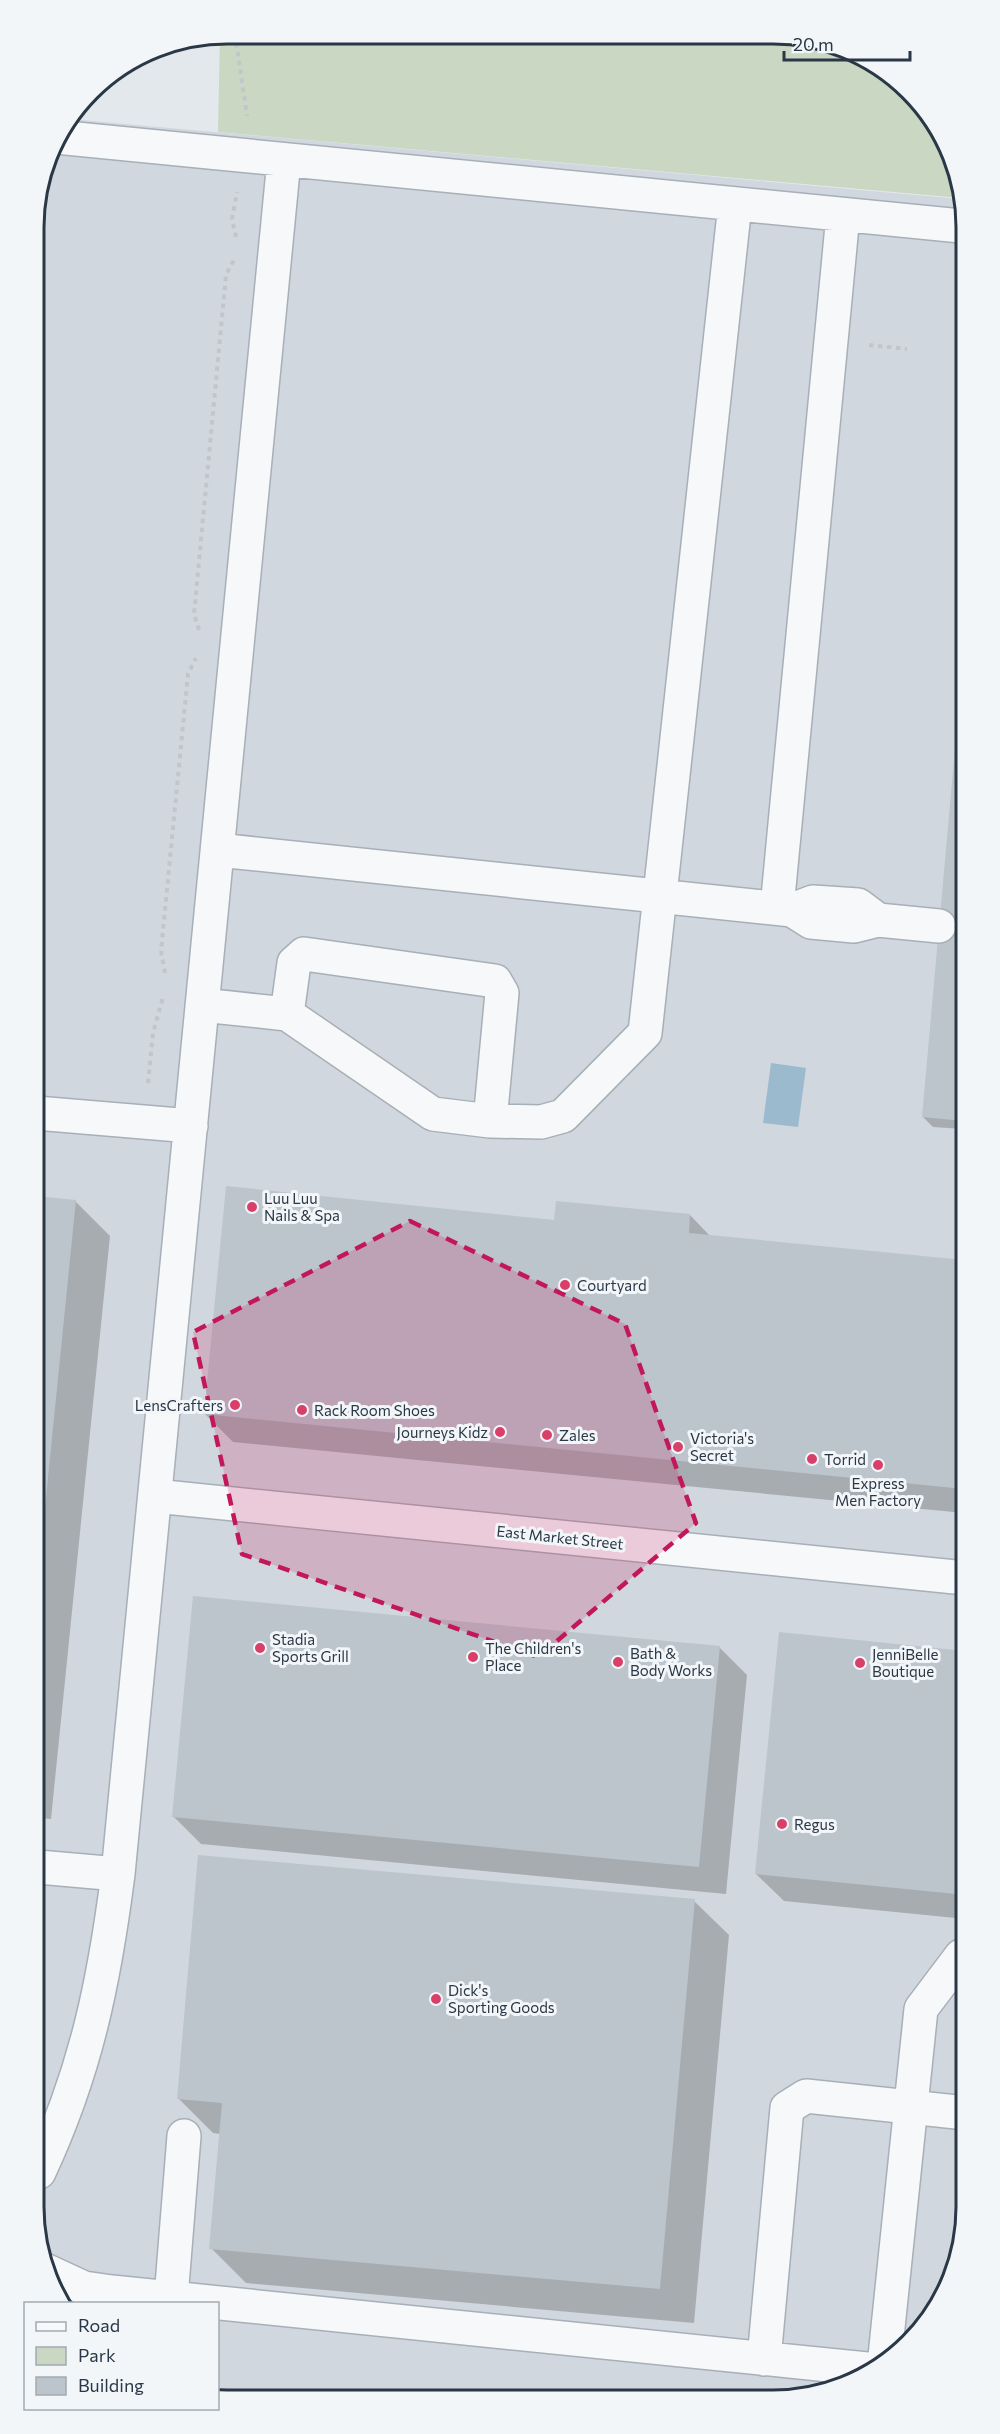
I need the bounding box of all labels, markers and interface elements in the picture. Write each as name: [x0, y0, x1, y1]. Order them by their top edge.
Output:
scale bar: [784, 24, 910, 62]
text: 20 m: [793, 33, 834, 55]
place label: Luu Luu Nails & Spa: [264, 1189, 340, 1224]
marker: Luu Luu Nails & Spa: [245, 1200, 259, 1214]
place label: Courtyard: [577, 1276, 647, 1294]
marker: Courtyard: [558, 1278, 572, 1292]
place label: LensCrafters: [135, 1396, 223, 1414]
marker: LensCrafters: [228, 1398, 242, 1412]
place label: Rack Room Shoes: [314, 1401, 435, 1419]
marker: Rack Room Shoes: [295, 1403, 309, 1417]
place label: Journeys Kidz: [397, 1423, 488, 1441]
marker: Journeys Kidz: [493, 1425, 507, 1439]
place label: Zales: [559, 1426, 596, 1444]
marker: Zales: [540, 1428, 554, 1442]
place label: Victoria's Secret: [690, 1429, 754, 1464]
marker: Victoria's Secret: [671, 1440, 685, 1454]
place label: Torrid: [824, 1450, 866, 1468]
marker: Torrid: [805, 1452, 819, 1466]
marker: Express Men Factory: [871, 1458, 885, 1472]
place label: Express Men Factory: [835, 1474, 921, 1509]
street label: East Market Street: [496, 1521, 624, 1553]
place label: Stadia Sports Grill: [272, 1630, 349, 1665]
place label: The Children's Place: [485, 1639, 581, 1674]
marker: Stadia Sports Grill: [253, 1641, 267, 1655]
place label: Bath & Body Works: [630, 1644, 712, 1679]
place label: JenniBelle Boutique: [872, 1645, 939, 1680]
marker: The Children's Place: [466, 1650, 480, 1664]
marker: Bath & Body Works: [611, 1655, 625, 1669]
marker: JenniBelle Boutique: [853, 1656, 867, 1670]
place label: Regus: [794, 1815, 835, 1833]
marker: Regus: [775, 1817, 789, 1831]
place label: Dick's Sporting Goods: [448, 1981, 555, 2016]
marker: Dick's Sporting Goods: [429, 1992, 443, 2006]
legend: [24, 2302, 219, 2410]
text: Road: [78, 2314, 120, 2336]
text: Park: [78, 2344, 116, 2366]
text: Building: [78, 2374, 144, 2396]

